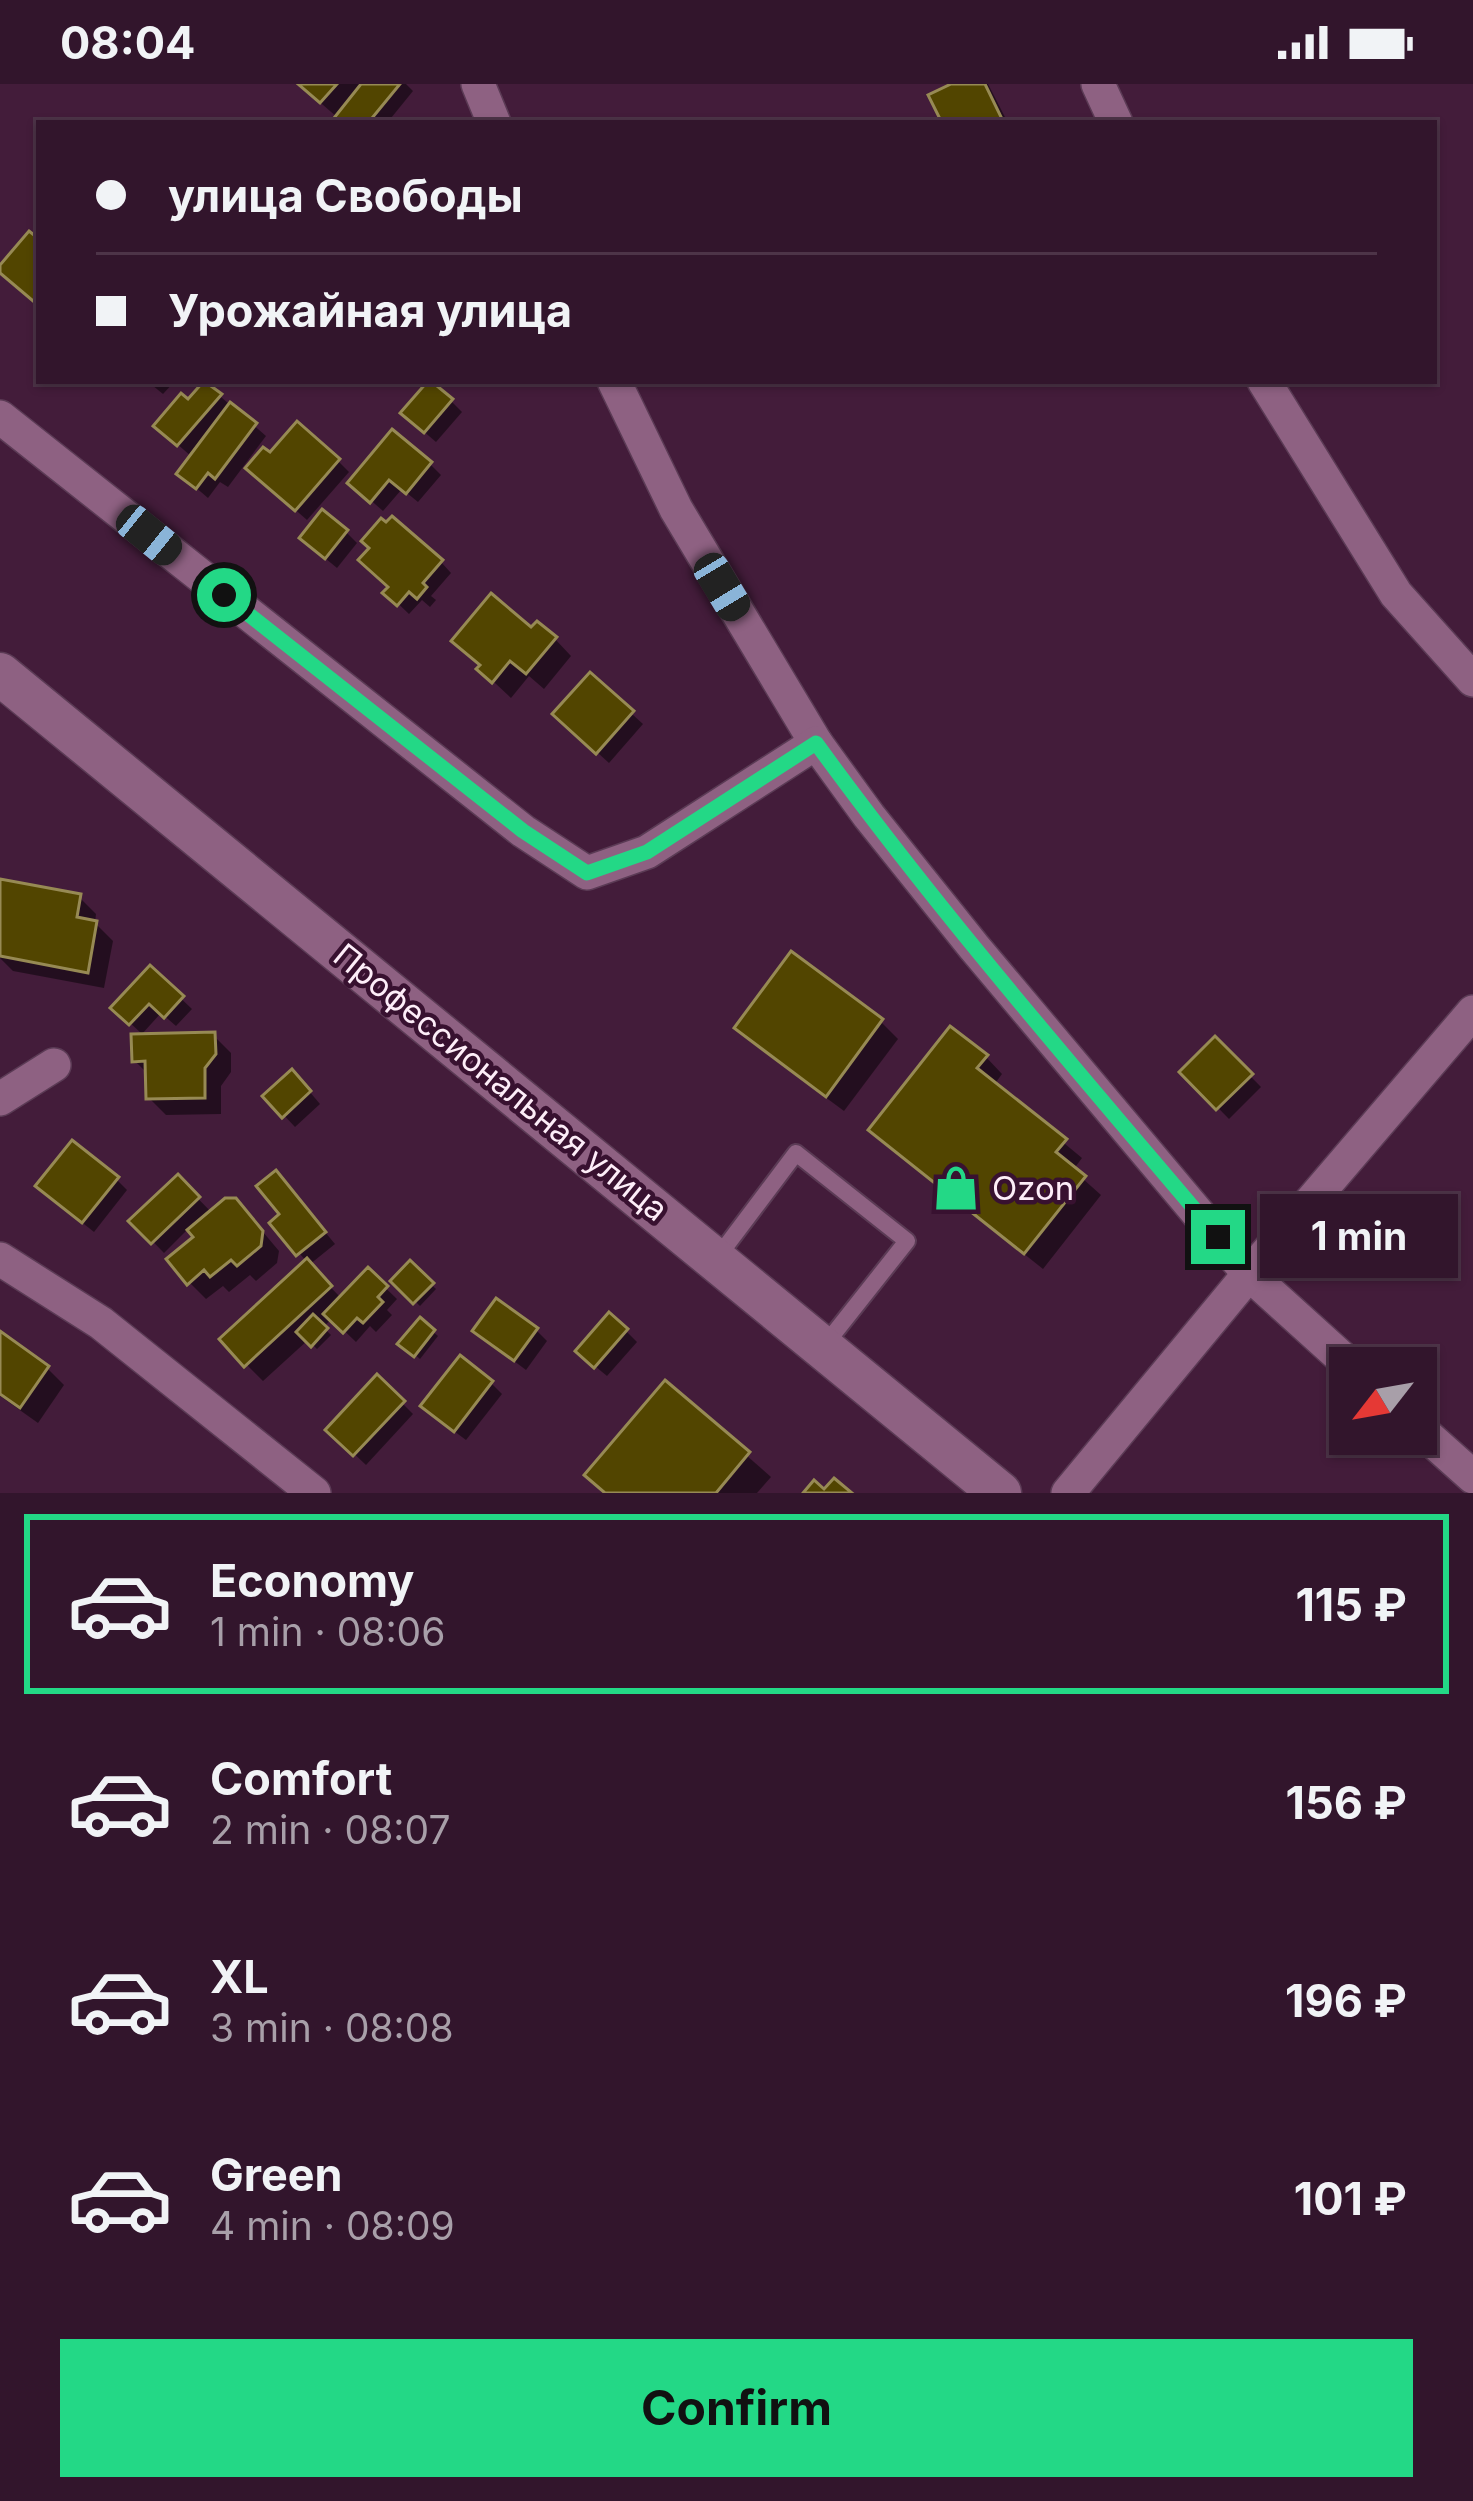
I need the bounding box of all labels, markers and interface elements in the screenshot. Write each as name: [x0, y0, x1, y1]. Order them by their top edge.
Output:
text: 08:04: [60, 15, 195, 70]
text: улица Свободы: [168, 168, 523, 223]
text: Урожайная улица: [168, 283, 572, 338]
car: [110, 498, 188, 572]
car: [688, 547, 756, 627]
route start: [197, 568, 251, 622]
street label: Профессиональная улица: [326, 935, 676, 1229]
shop icon: Ozon: [931, 1163, 981, 1213]
place label: Ozon: [992, 1168, 1074, 1208]
callout: 1 min: [1260, 1195, 1458, 1279]
route end: [1191, 1210, 1245, 1264]
text: 1 min: [1311, 1212, 1407, 1259]
north arrow: [1329, 1347, 1437, 1455]
map controls: [1329, 1347, 1437, 1455]
icon: car: [66, 1550, 174, 1658]
text: Economy: [210, 1553, 414, 1608]
text: 115 ₽: [1295, 1577, 1407, 1632]
text: 1 min · 08:06: [210, 1608, 445, 1655]
icon: car: [66, 1748, 174, 1856]
text: Comfort: [210, 1751, 392, 1806]
text: 156 ₽: [1286, 1775, 1407, 1830]
text: 2 min · 08:07: [210, 1806, 450, 1853]
icon: car: [66, 1946, 174, 2054]
text: XL: [210, 1949, 269, 2004]
text: 196 ₽: [1285, 1973, 1407, 2028]
text: 3 min · 08:08: [210, 2004, 454, 2051]
icon: car: [66, 2144, 174, 2252]
text: Green: [210, 2147, 343, 2202]
text: 101 ₽: [1294, 2171, 1407, 2226]
text: 4 min · 08:09: [210, 2202, 455, 2249]
button: Confirm: [60, 2339, 1413, 2477]

